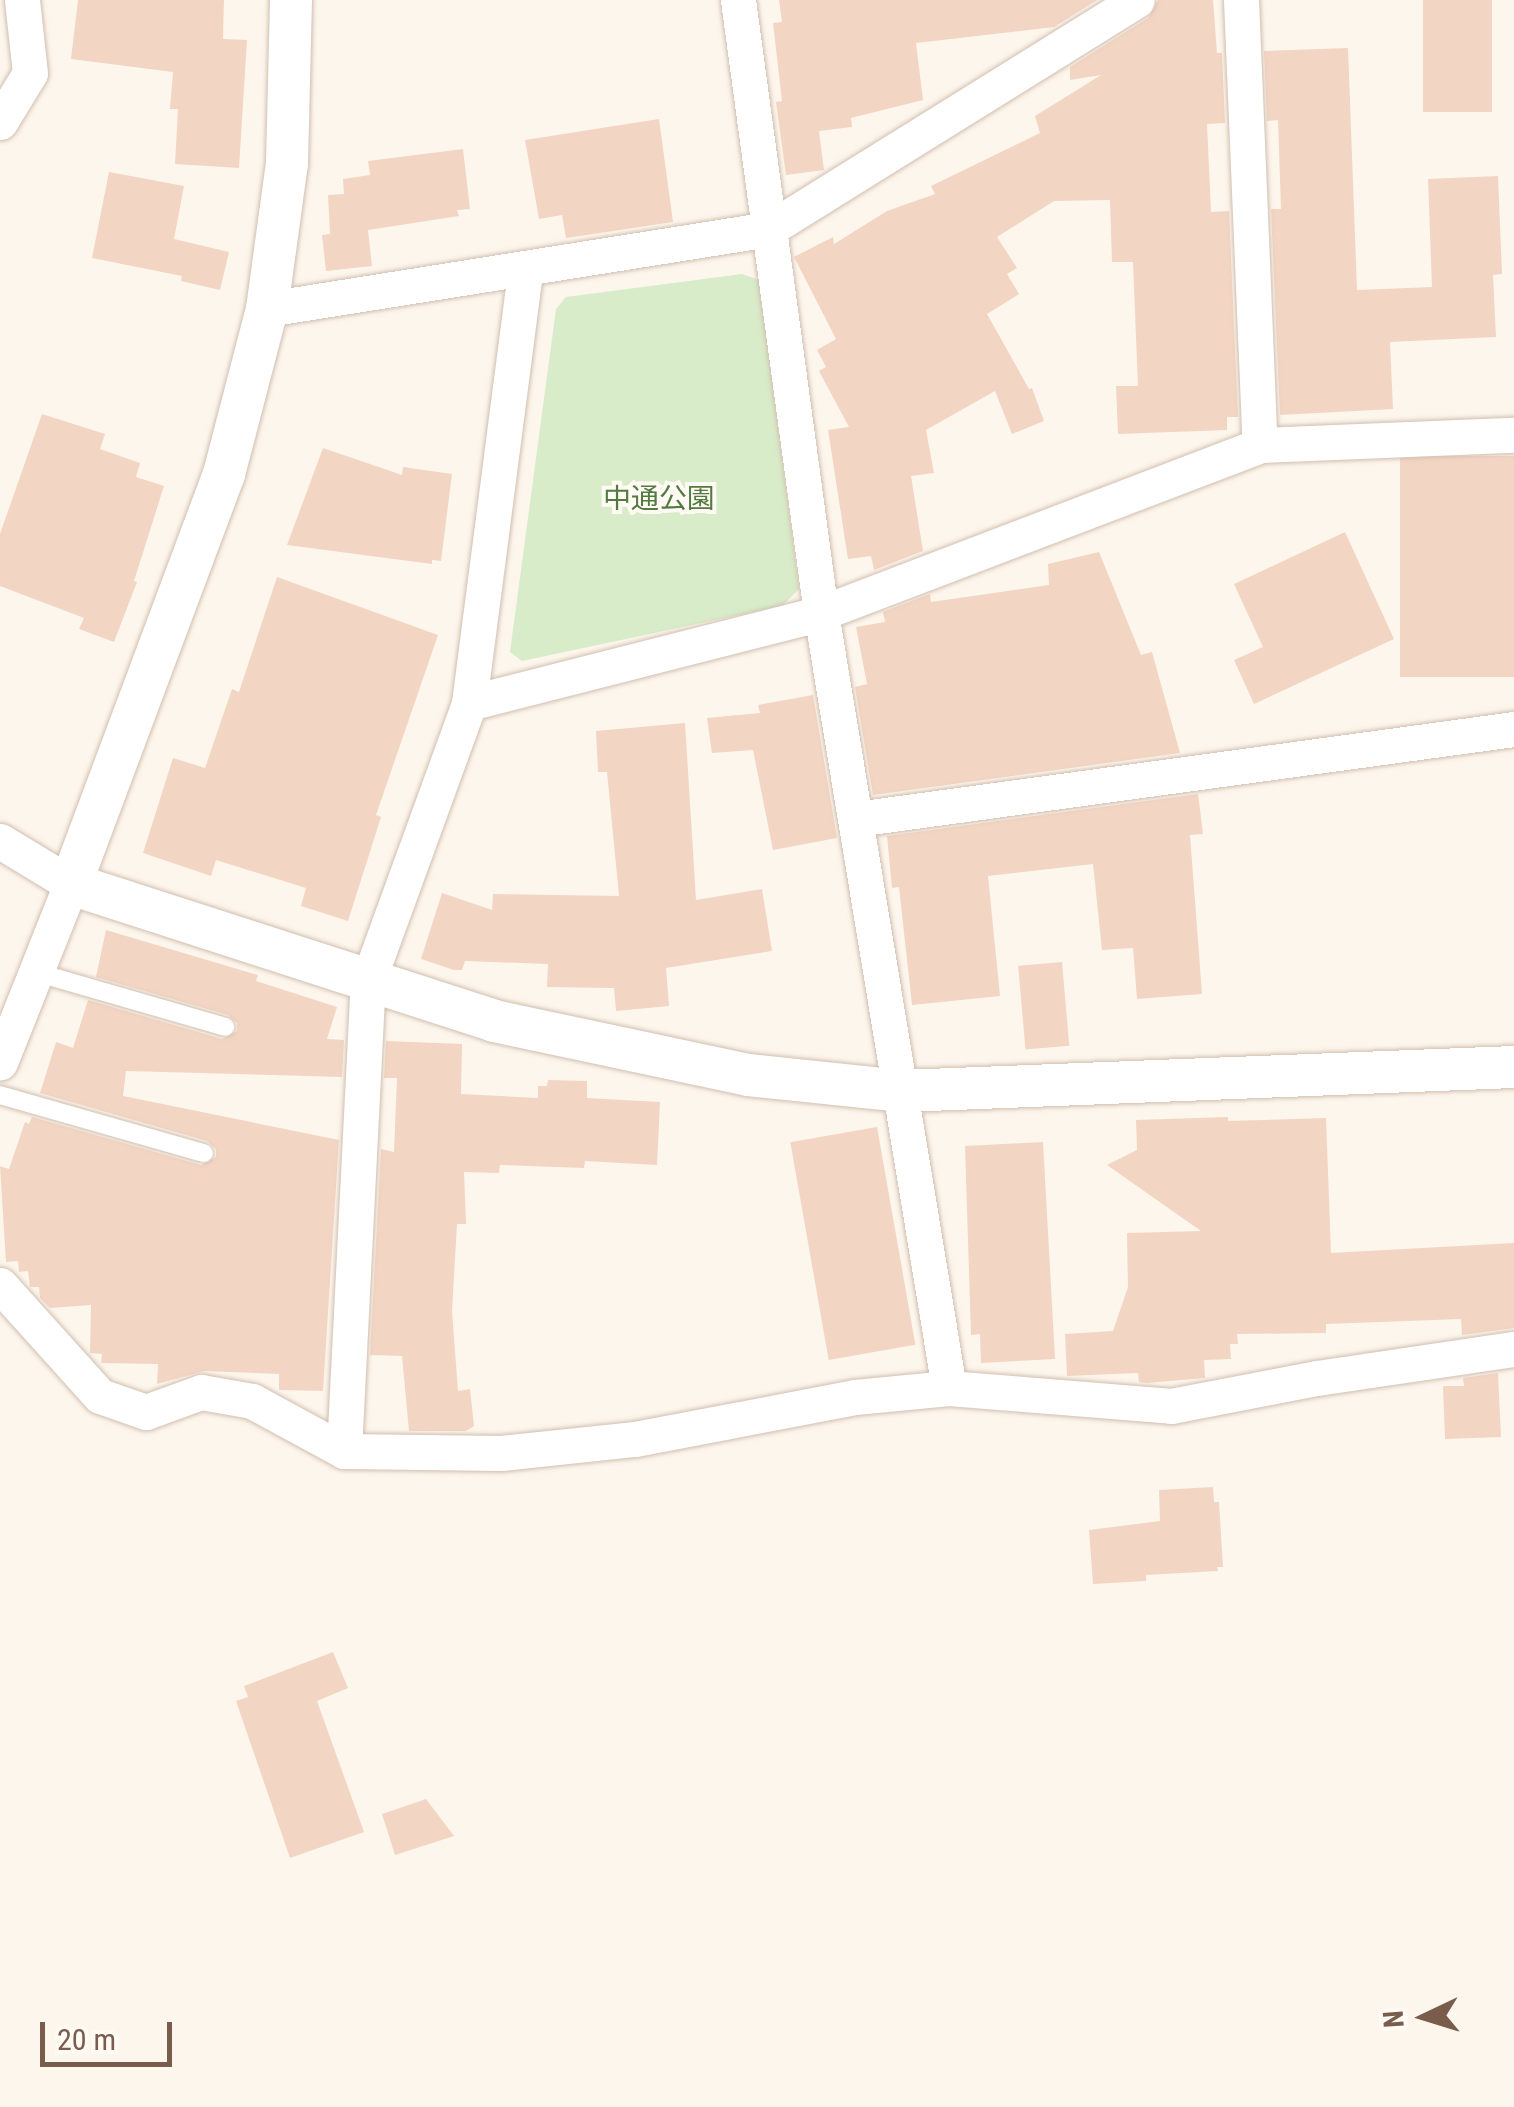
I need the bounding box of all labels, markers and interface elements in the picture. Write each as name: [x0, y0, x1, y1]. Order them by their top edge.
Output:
park label: 中通公園: [603, 482, 715, 516]
north arrow: [1374, 1967, 1474, 2067]
scale bar: [45, 2002, 178, 2064]
text: N: [1377, 2009, 1411, 2029]
text: 20 m: [57, 2022, 116, 2057]

